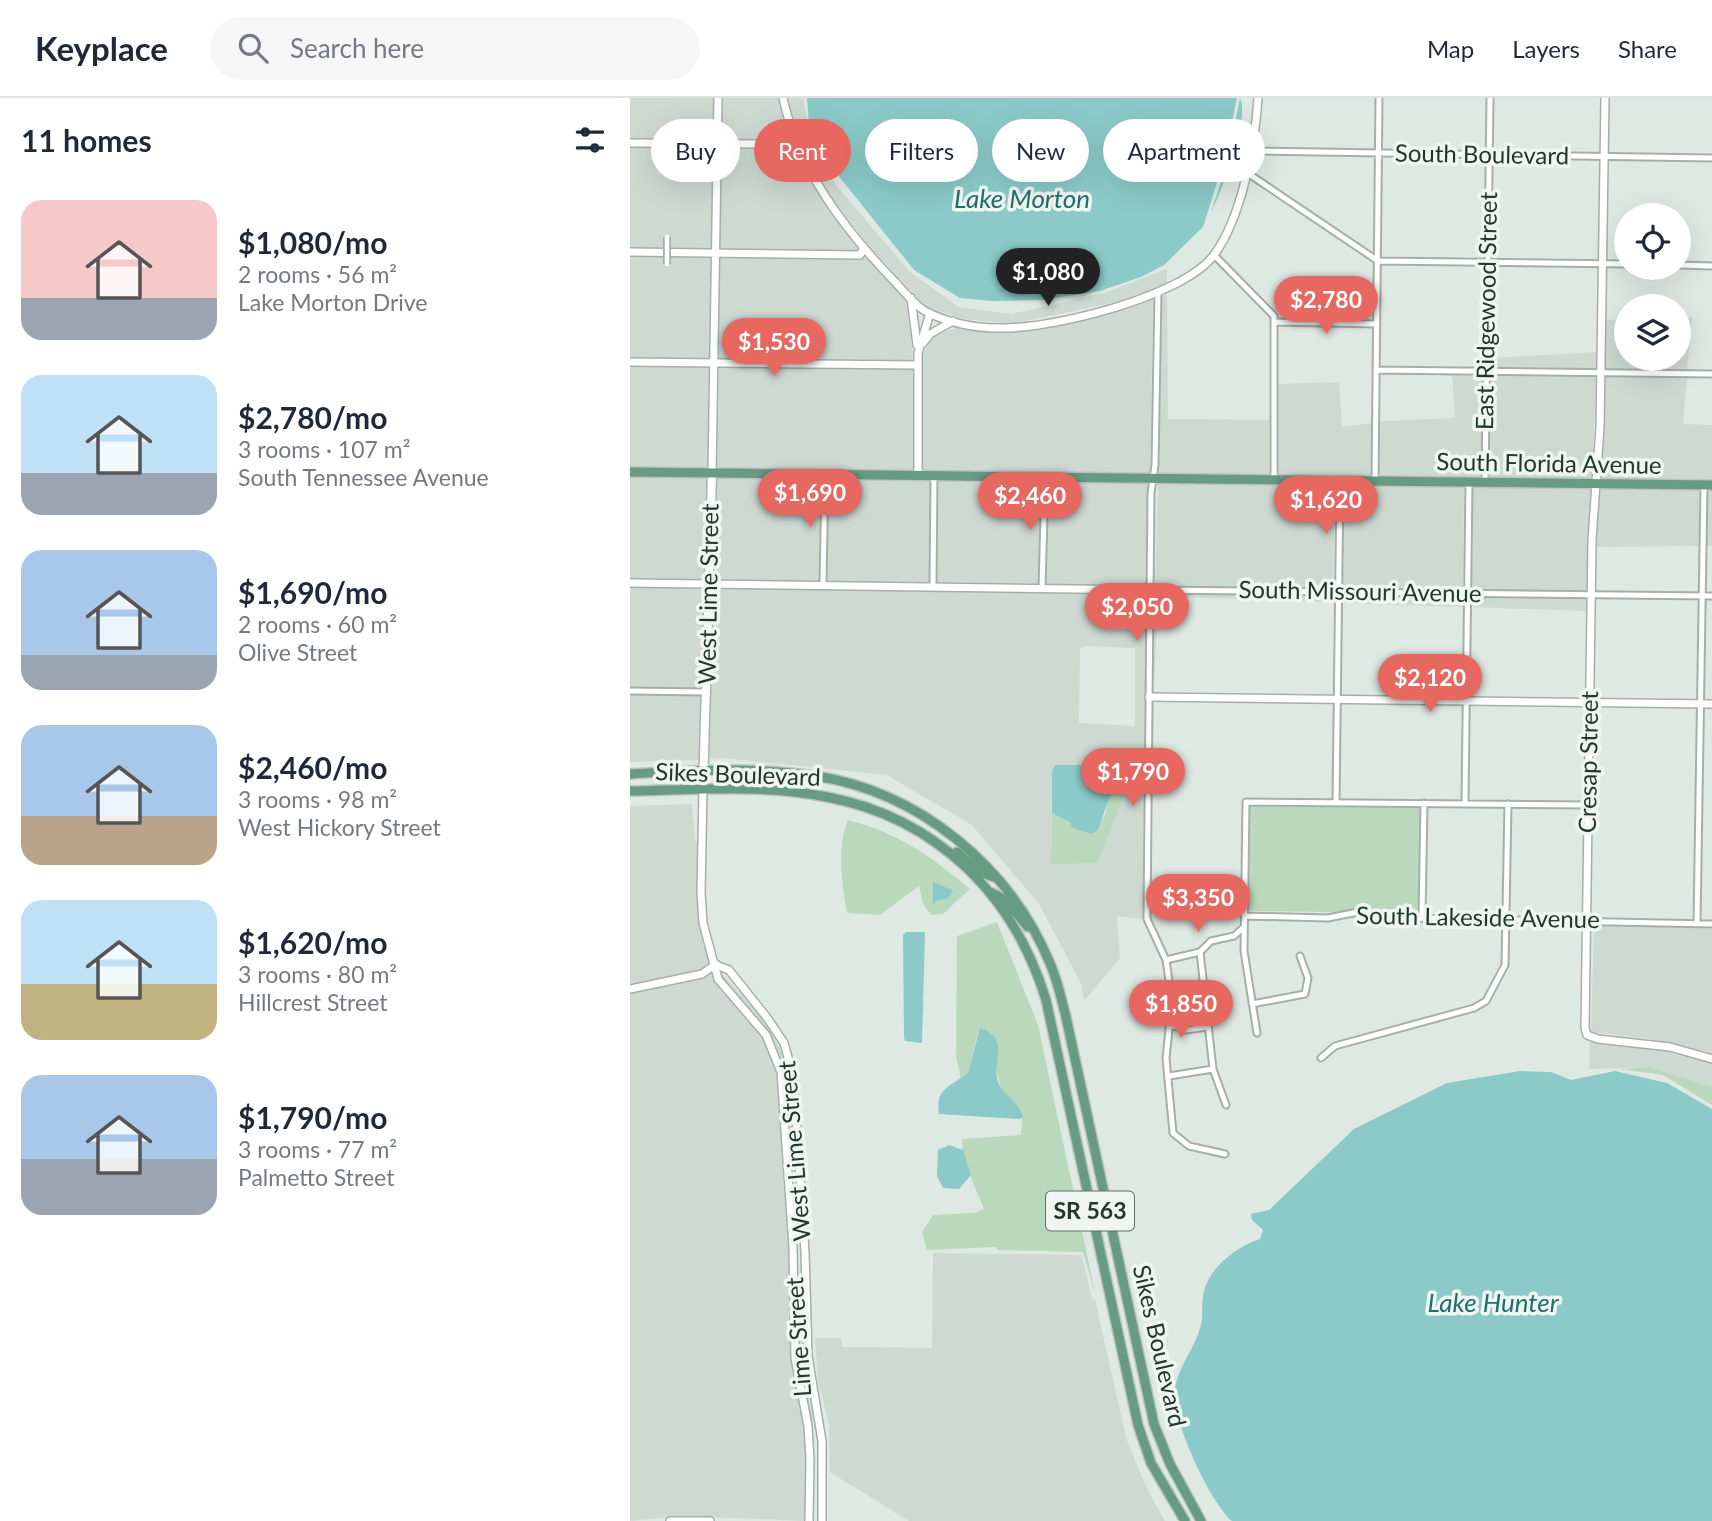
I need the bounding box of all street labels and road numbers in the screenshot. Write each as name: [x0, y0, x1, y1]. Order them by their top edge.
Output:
street label: South Boulevard: [1395, 137, 1569, 170]
street label: East Ridgewood Street: [1469, 191, 1502, 430]
street label: South Florida Avenue: [1436, 446, 1662, 479]
street label: West Lime Street: [691, 503, 724, 685]
street label: South Missouri Avenue: [1238, 574, 1482, 607]
street label: Cresap Street: [1572, 690, 1603, 833]
street label: Sikes Boulevard: [655, 756, 821, 791]
street label: South Lakeside Avenue: [1356, 900, 1600, 933]
street label: West Lime Street: [771, 1059, 816, 1243]
road number: SR 563: [1046, 1192, 1134, 1230]
street label: Sikes Boulevard: [1128, 1262, 1193, 1430]
street label: Lime Street: [779, 1276, 816, 1398]

